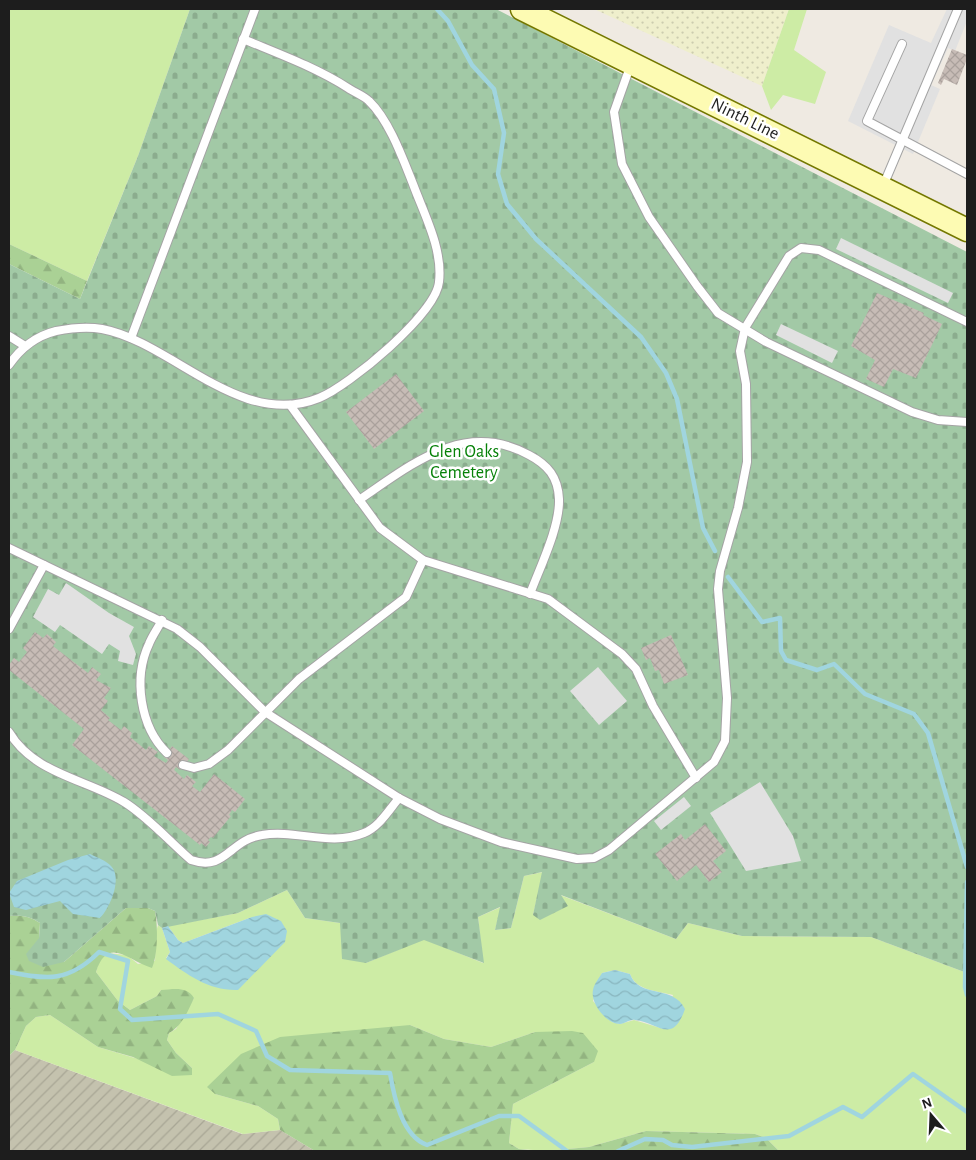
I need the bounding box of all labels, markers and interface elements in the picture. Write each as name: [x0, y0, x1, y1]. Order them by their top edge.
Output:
street label: Ninth Line: [708, 95, 782, 143]
park label: Glen Oaks Cemetery: [429, 443, 499, 482]
north arrow: [906, 1090, 956, 1140]
text: N: [920, 1095, 934, 1112]

